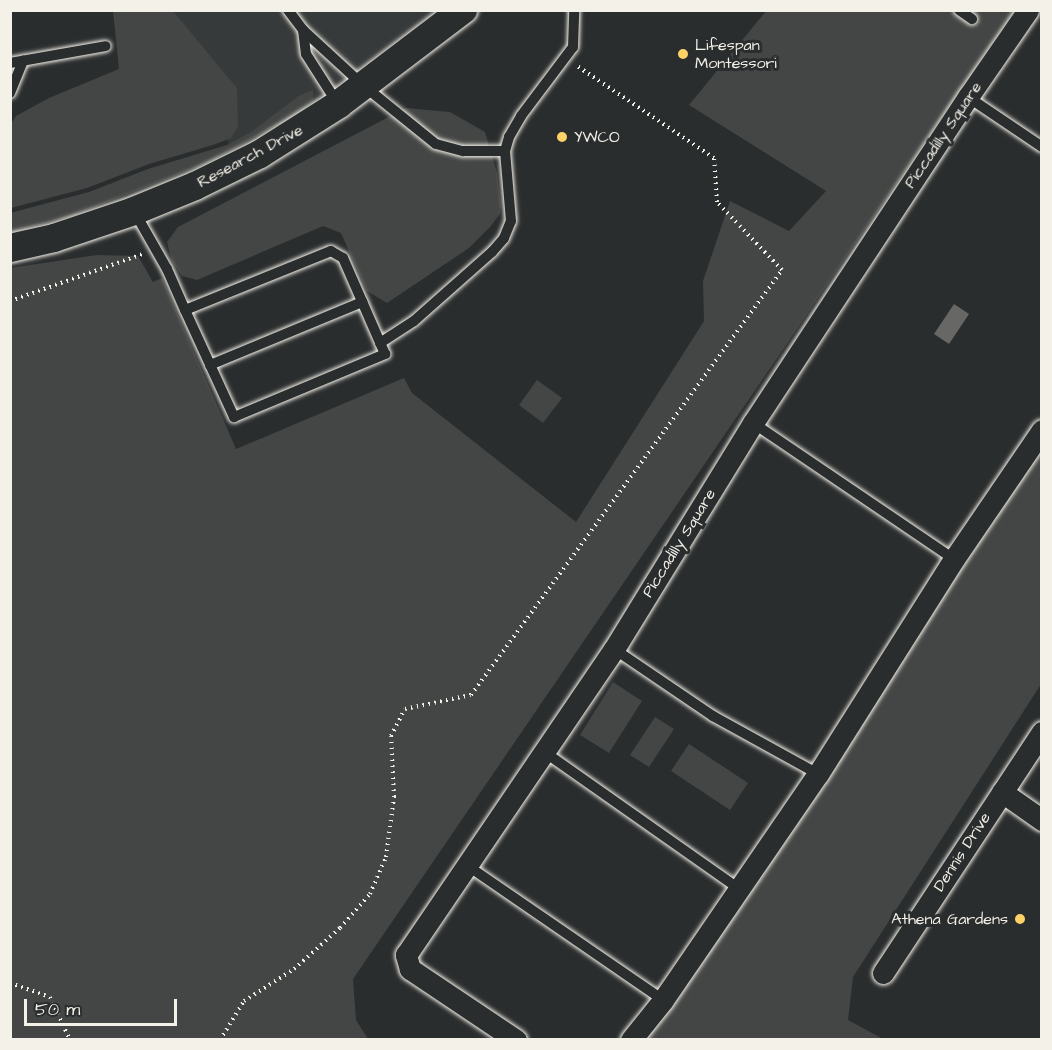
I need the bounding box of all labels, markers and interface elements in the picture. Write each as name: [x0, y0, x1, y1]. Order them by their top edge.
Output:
place label: Lifespan Montessori: [695, 35, 777, 73]
marker: Lifespan Montessori: [676, 47, 690, 61]
street label: Piccadilly Square: [900, 78, 986, 192]
street label: Research Drive: [194, 120, 306, 192]
place label: YWCO: [574, 127, 620, 147]
marker: YWCO: [555, 130, 569, 144]
street label: Piccadilly Square: [638, 485, 720, 601]
street label: Dennis Drive: [929, 809, 995, 895]
place label: Athena Gardens: [891, 909, 1008, 929]
marker: Athena Gardens: [1013, 912, 1027, 926]
scale bar: [27, 987, 180, 1025]
text: 50 m: [35, 997, 80, 1022]

